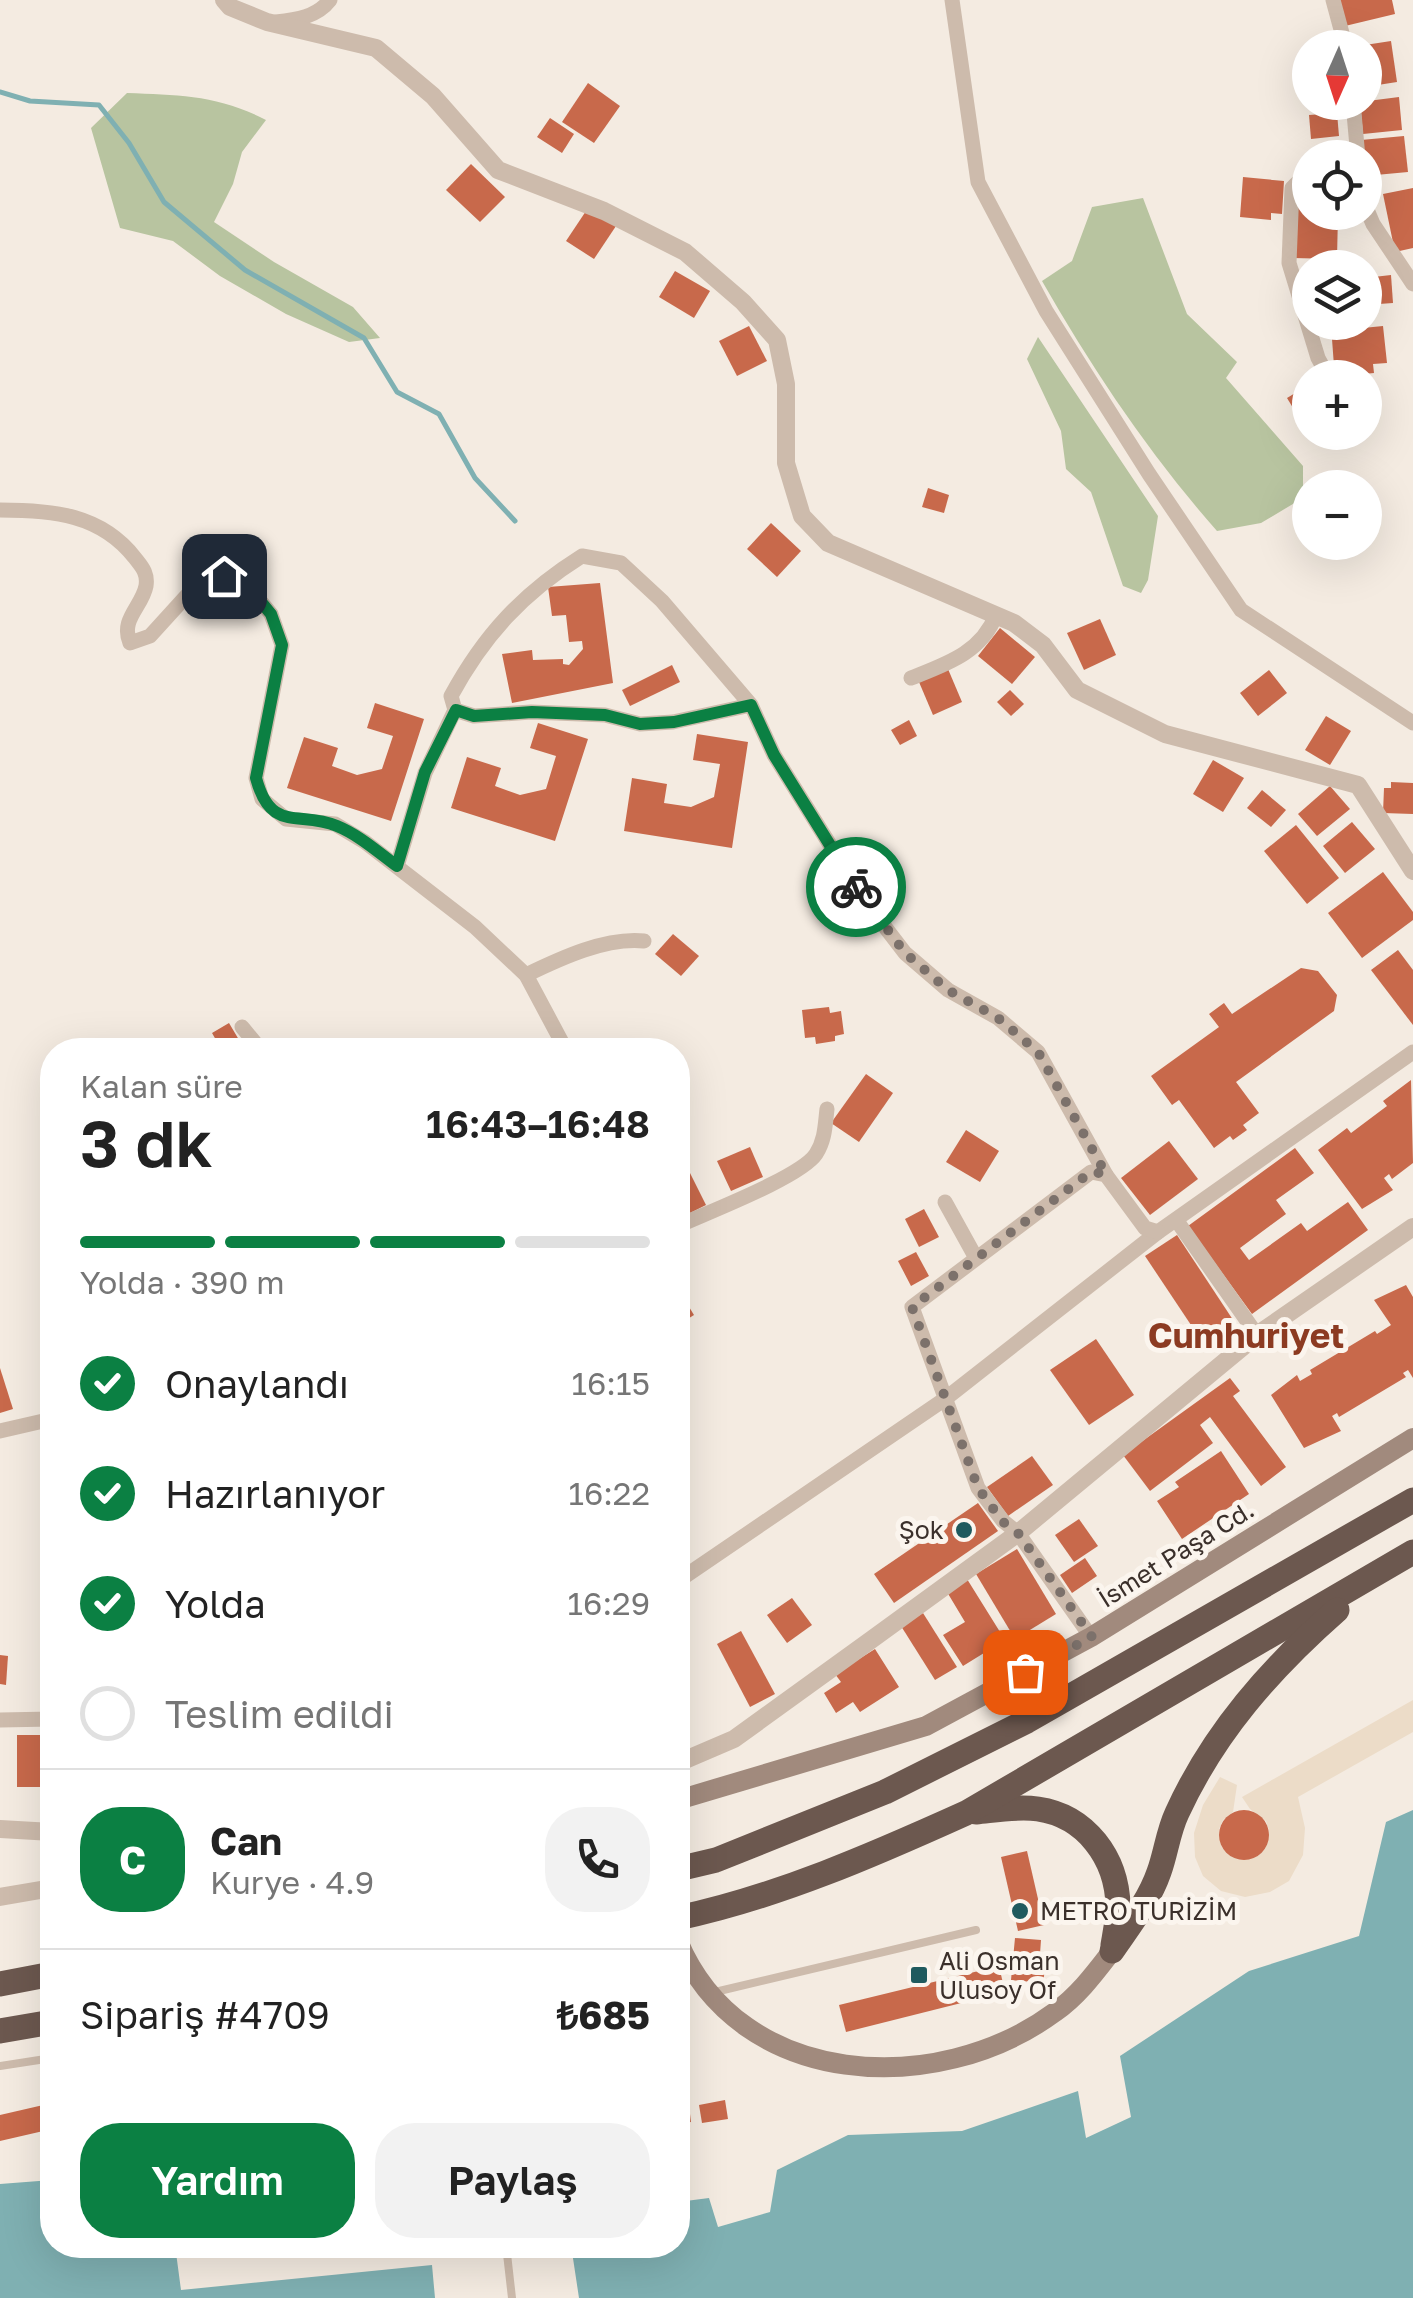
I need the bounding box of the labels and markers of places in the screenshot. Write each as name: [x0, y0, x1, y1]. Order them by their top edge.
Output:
pin: [182, 534, 267, 619]
place label: Şok: [899, 1514, 944, 1545]
marker: Şok: [953, 1519, 975, 1541]
pin: [983, 1630, 1068, 1715]
place label: METRO TURİZİM: [1040, 1895, 1237, 1926]
marker: METRO TURİZİM: [1009, 1900, 1031, 1922]
place label: Ali Osman Ulusoy Of: [939, 1945, 1060, 2005]
marker: Ali Osman Ulusoy Of: [908, 1964, 930, 1986]

